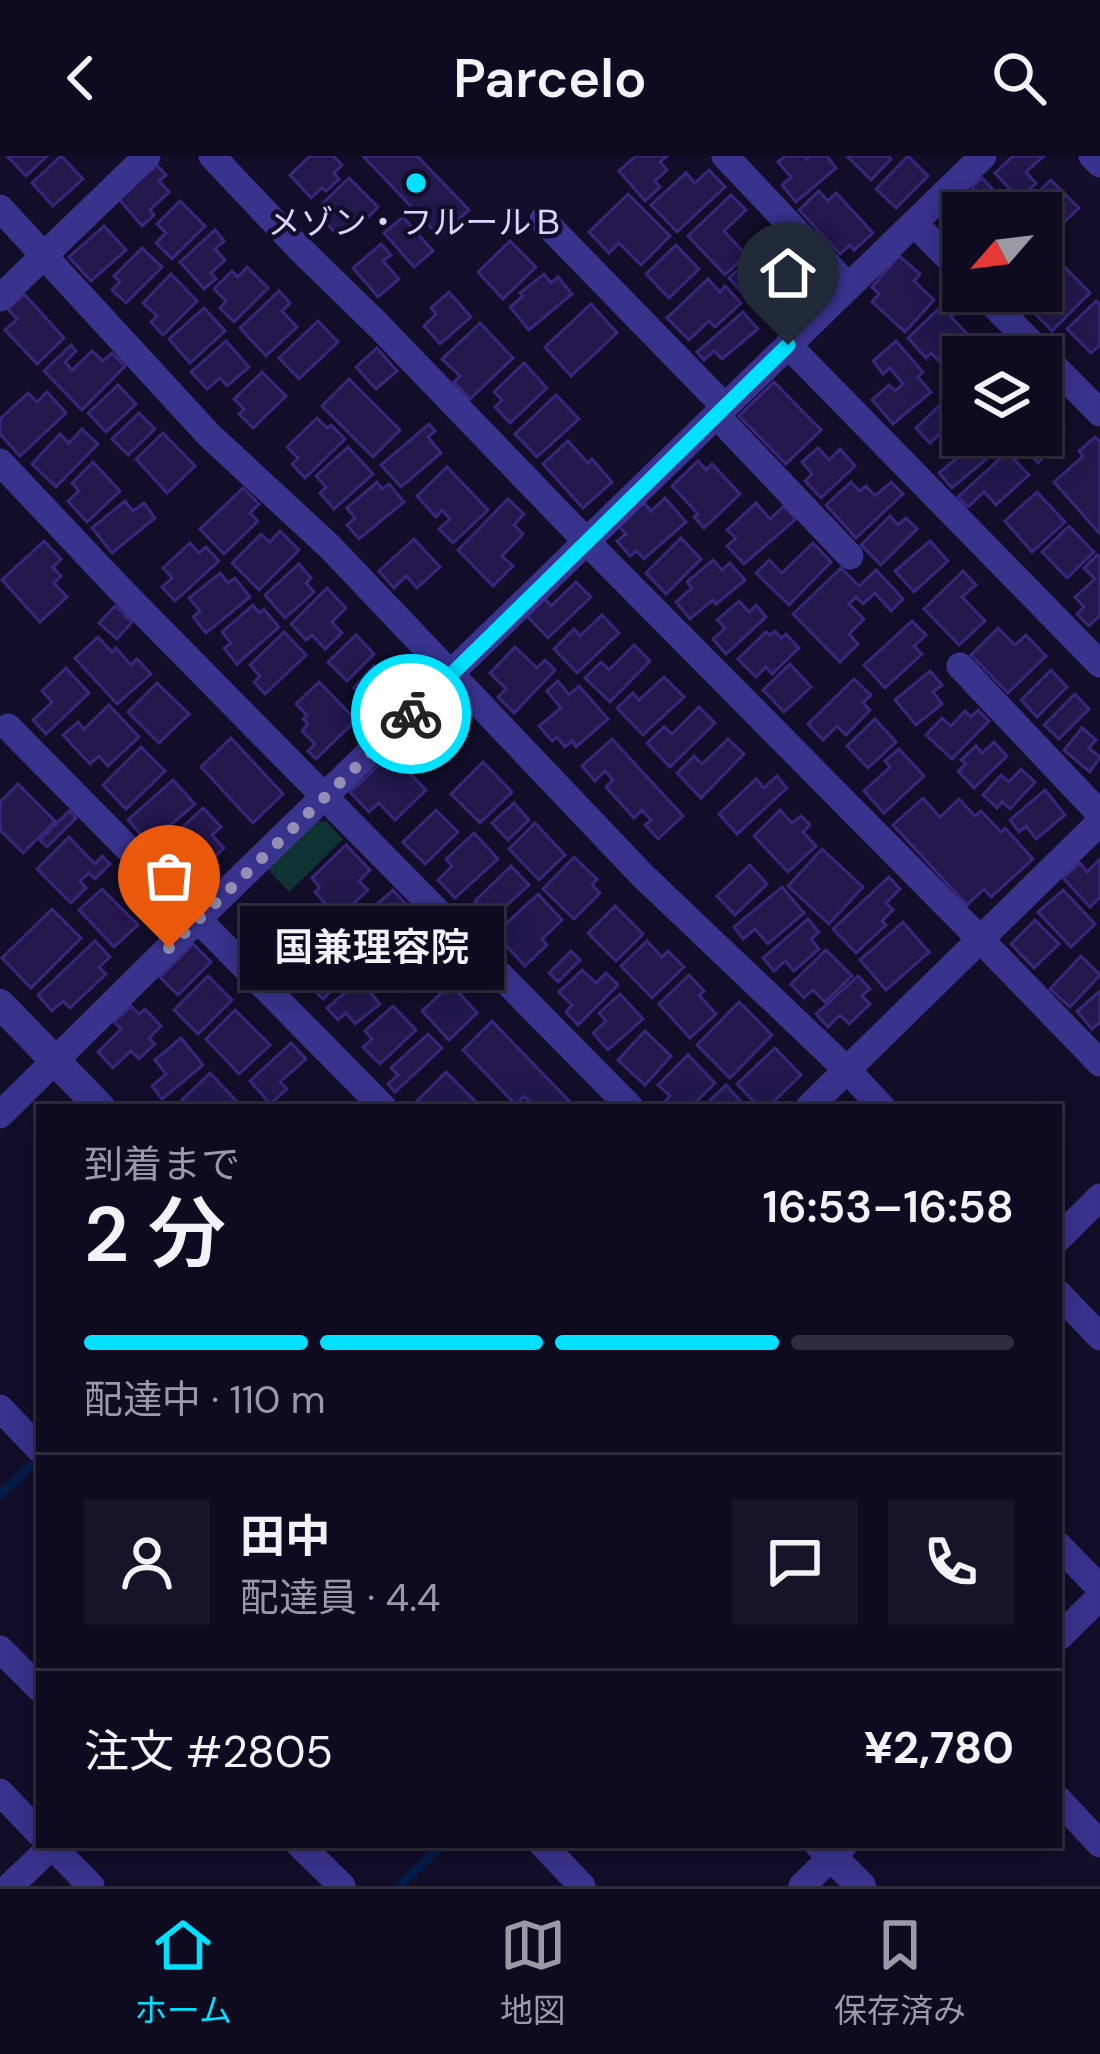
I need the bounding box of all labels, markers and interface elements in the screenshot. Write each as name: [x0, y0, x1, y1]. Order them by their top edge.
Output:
text: Parcelo: [453, 43, 647, 114]
icon: back: [48, 45, 114, 111]
icon: search: [986, 45, 1052, 111]
marker: メゾン・フルールＢ: [403, 170, 429, 196]
north arrow: [942, 192, 1062, 312]
map controls: [942, 192, 1062, 456]
place label: メゾン・フルールＢ: [268, 201, 565, 244]
pin: [737, 222, 839, 345]
icon: home: [755, 240, 821, 306]
button: layers: [942, 336, 1062, 456]
courier: [351, 654, 471, 774]
icon: bike: [378, 681, 444, 747]
pin: [118, 825, 220, 948]
icon: bag: [136, 843, 202, 909]
callout: 国兼理容院: [241, 906, 505, 990]
text: 国兼理容院: [274, 922, 470, 973]
text: 到着まで: [84, 1139, 240, 1190]
text: 16:53–16:58: [763, 1177, 1014, 1236]
text: 2 分: [84, 1184, 226, 1285]
text: 配達中 · 110 m: [84, 1374, 326, 1425]
button: person: [84, 1499, 210, 1625]
button: chat: [732, 1499, 858, 1625]
button: phone: [888, 1499, 1014, 1625]
text: 田中: [240, 1507, 330, 1566]
text: 配達員 · 4.4: [240, 1572, 441, 1623]
text: ¥2,780: [864, 1718, 1014, 1777]
text: 注文 #2805: [84, 1722, 333, 1781]
tab: ホーム: [134, 1912, 232, 2032]
tab: 地図: [500, 1912, 566, 2032]
tab: 保存済み: [834, 1912, 966, 2032]

